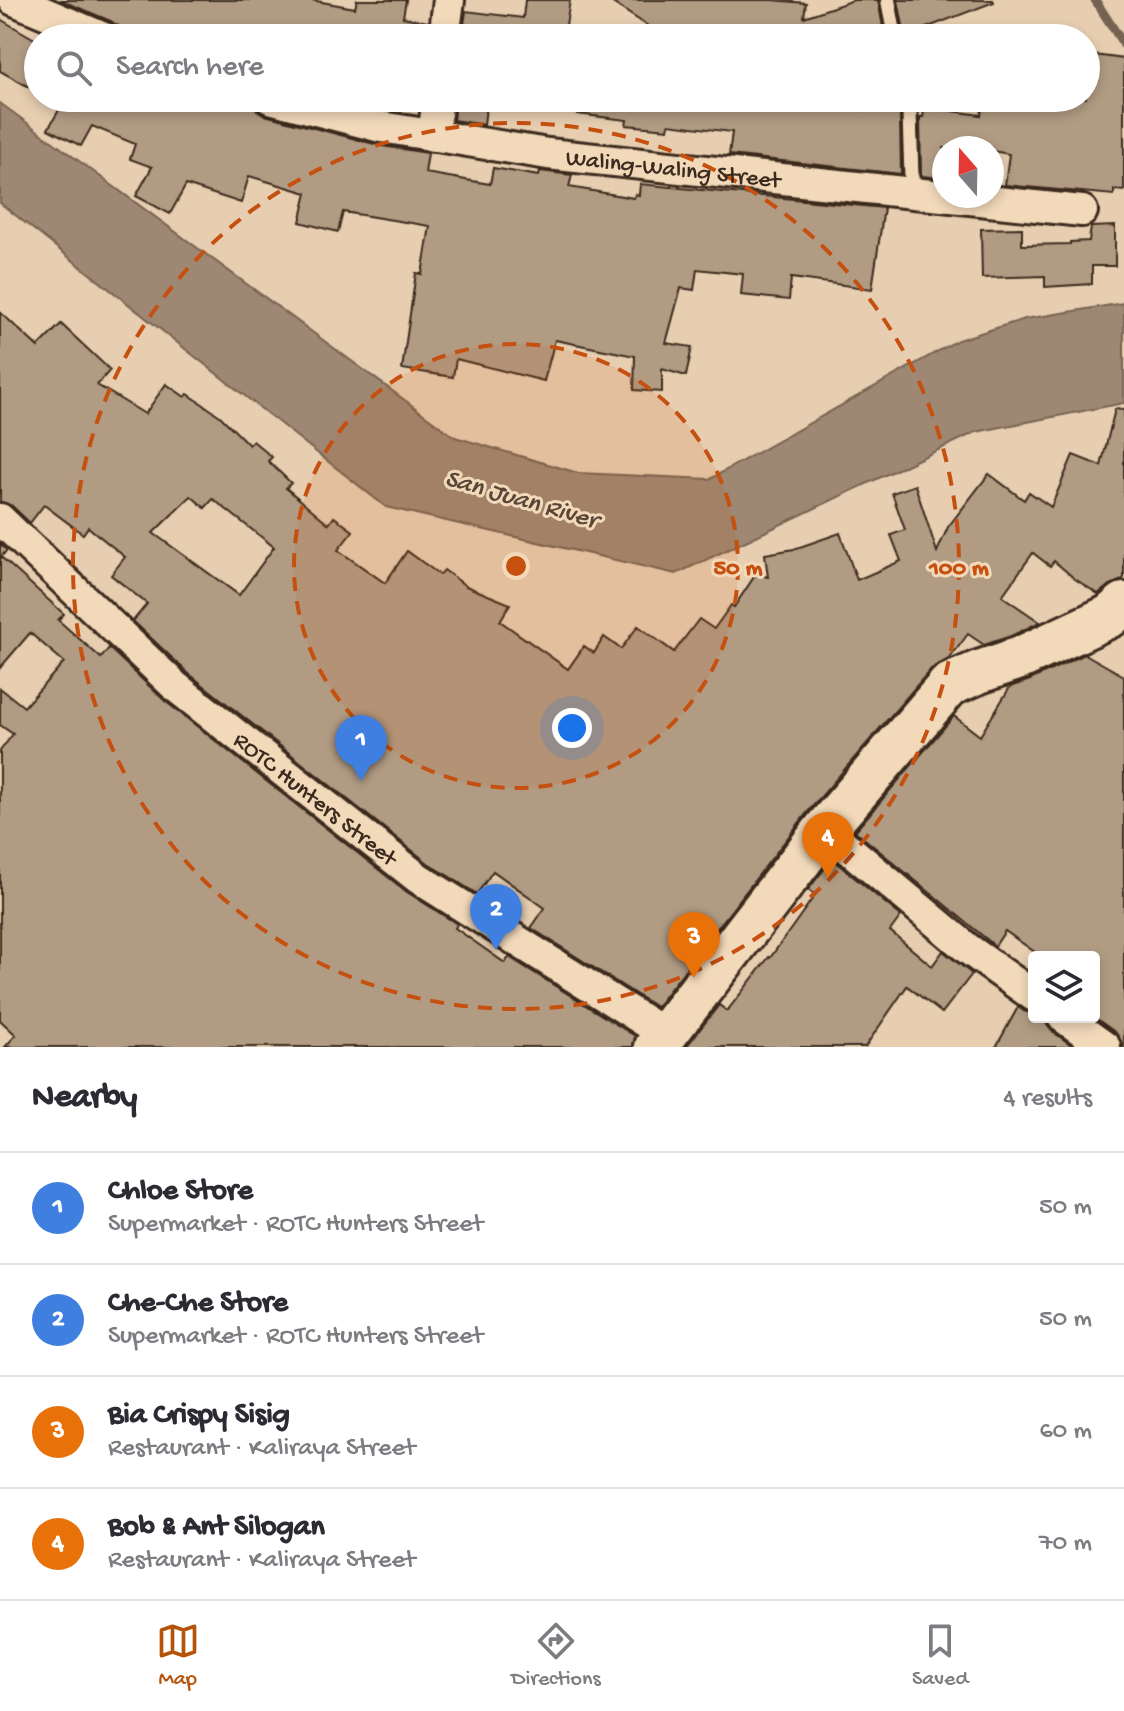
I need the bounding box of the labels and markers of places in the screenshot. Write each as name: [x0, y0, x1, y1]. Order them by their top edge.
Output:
centre of rings: [502, 552, 530, 580]
pin: 1: [335, 715, 387, 781]
pin: 4: [802, 812, 854, 878]
pin: 2: [470, 884, 522, 950]
pin: 3: [668, 912, 720, 978]

